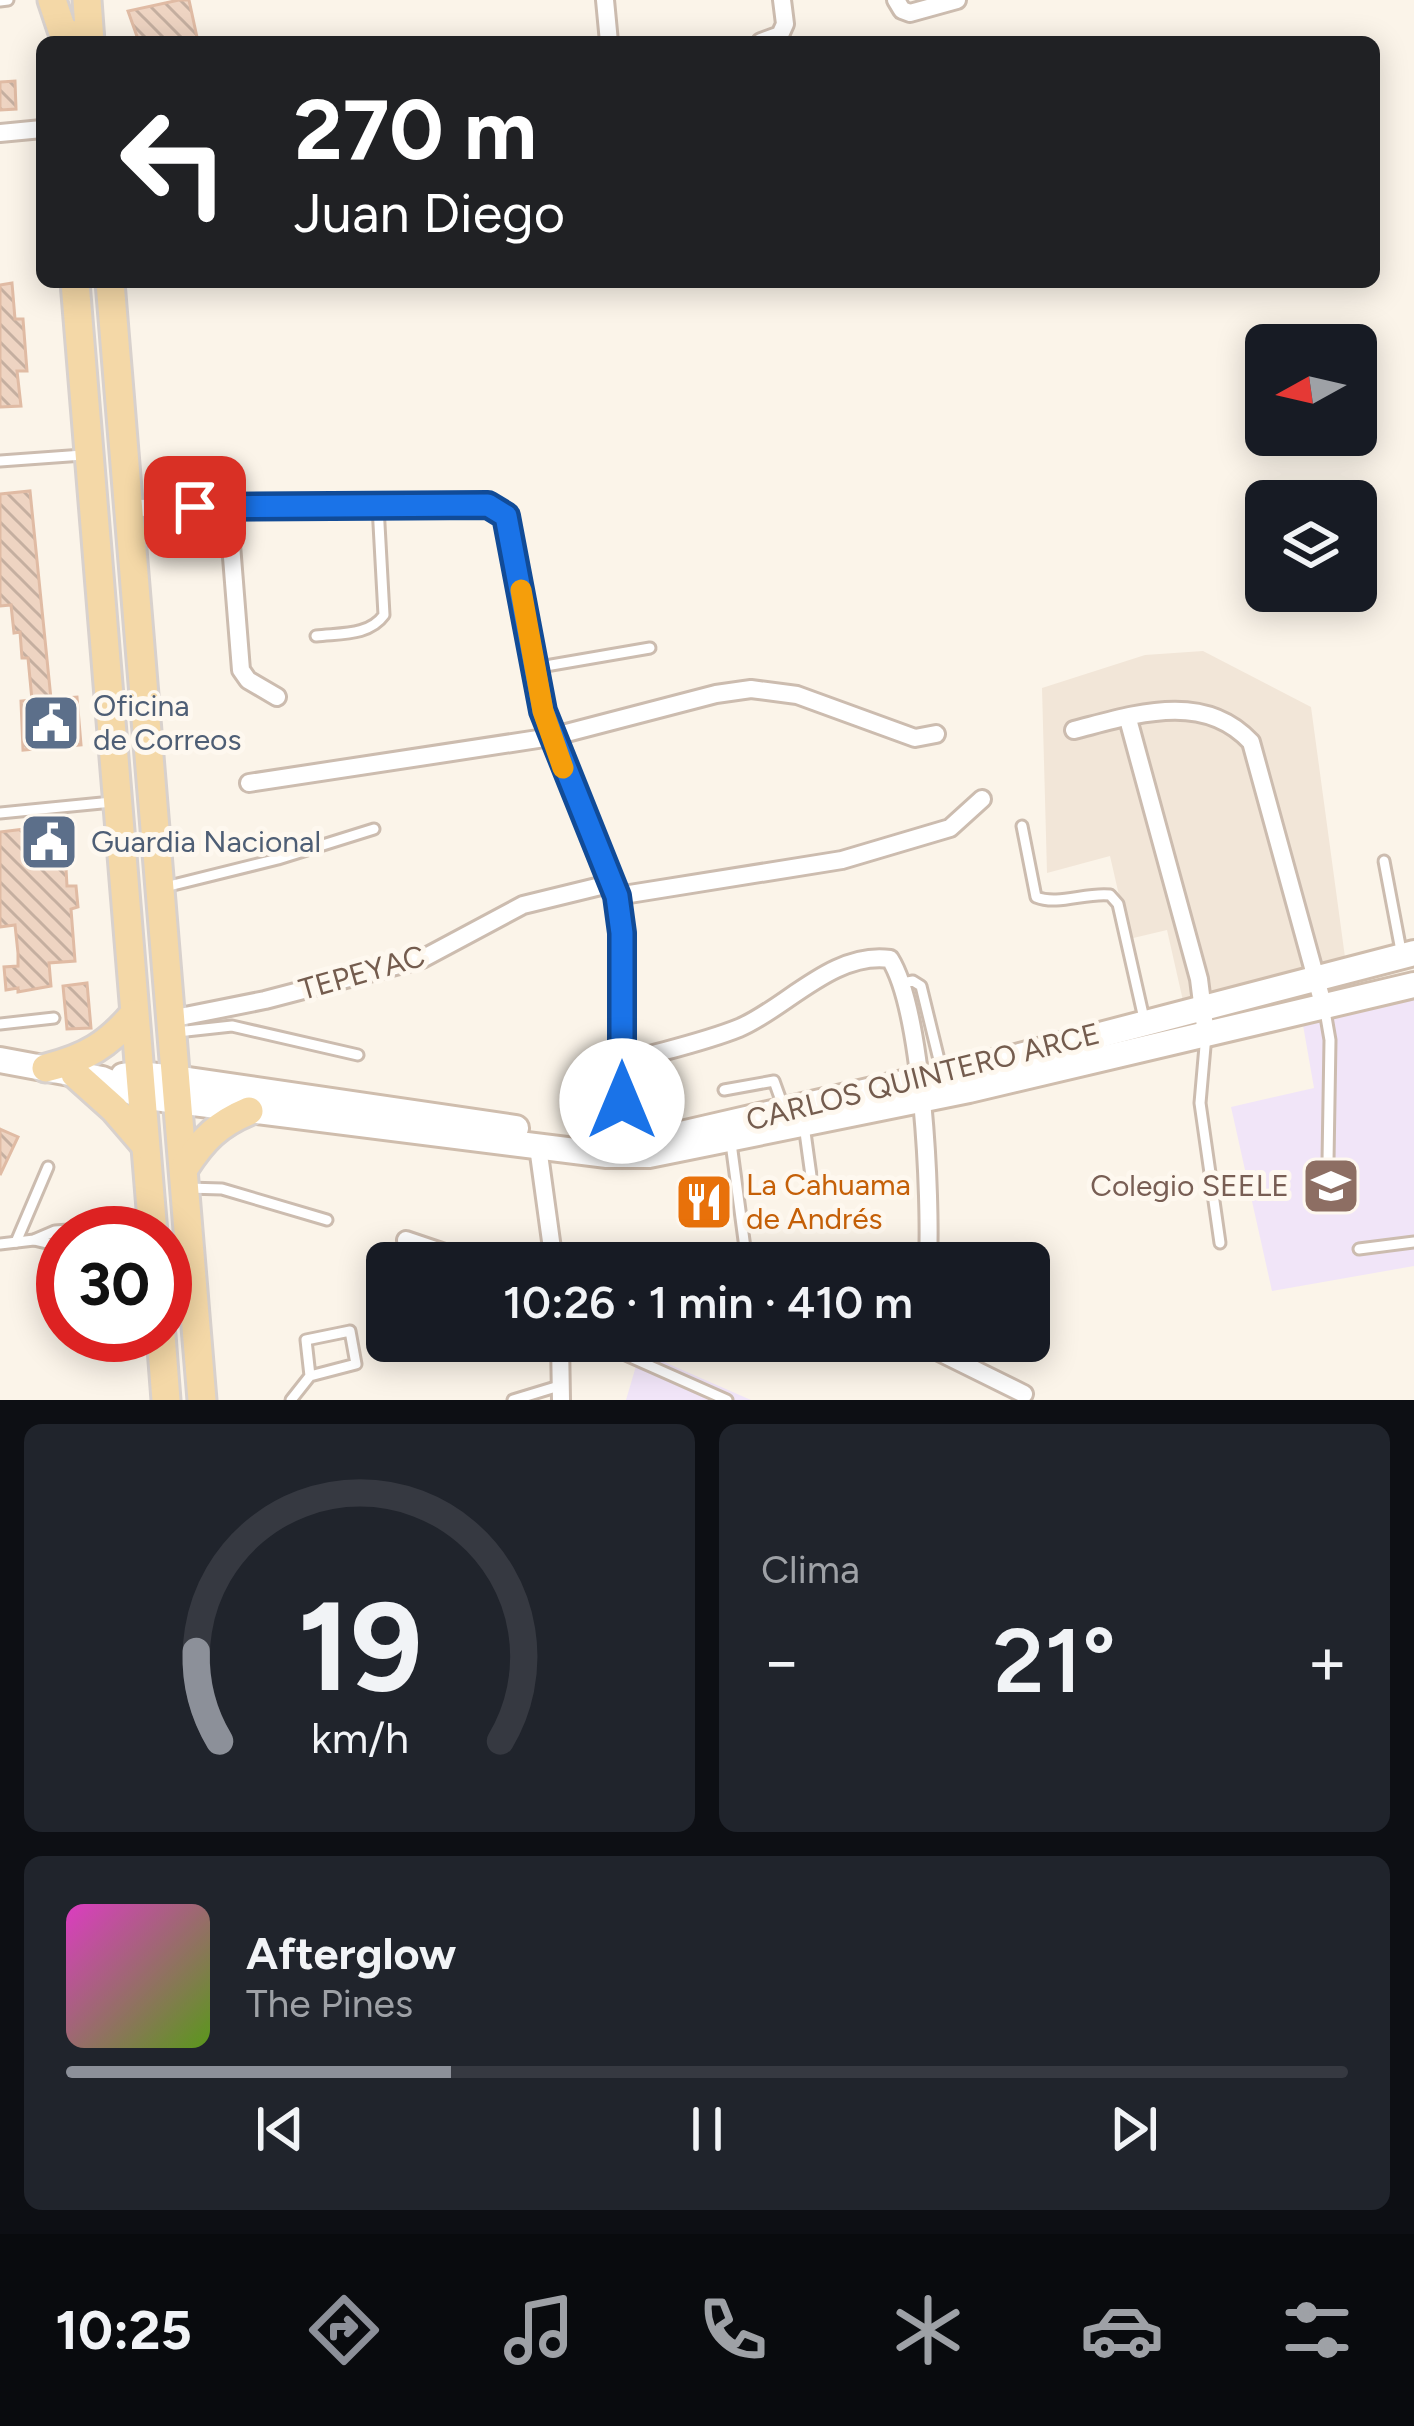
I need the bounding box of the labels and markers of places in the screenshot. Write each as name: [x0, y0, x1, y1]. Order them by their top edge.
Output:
pin: [144, 456, 246, 558]
place label: Oficina de Correos: [93, 687, 241, 758]
public building icon: Oficina de Correos: [20, 692, 82, 754]
public building icon: Guardia Nacional: [18, 811, 80, 873]
place label: Guardia Nacional: [91, 823, 321, 860]
school or university icon: Colegio SEELE: [1300, 1155, 1362, 1217]
place label: La Cahuama de Andrés: [746, 1166, 911, 1237]
place label: Colegio SEELE: [1090, 1167, 1289, 1204]
restaurant icon: La Cahuama de Andrés: [673, 1171, 735, 1233]

